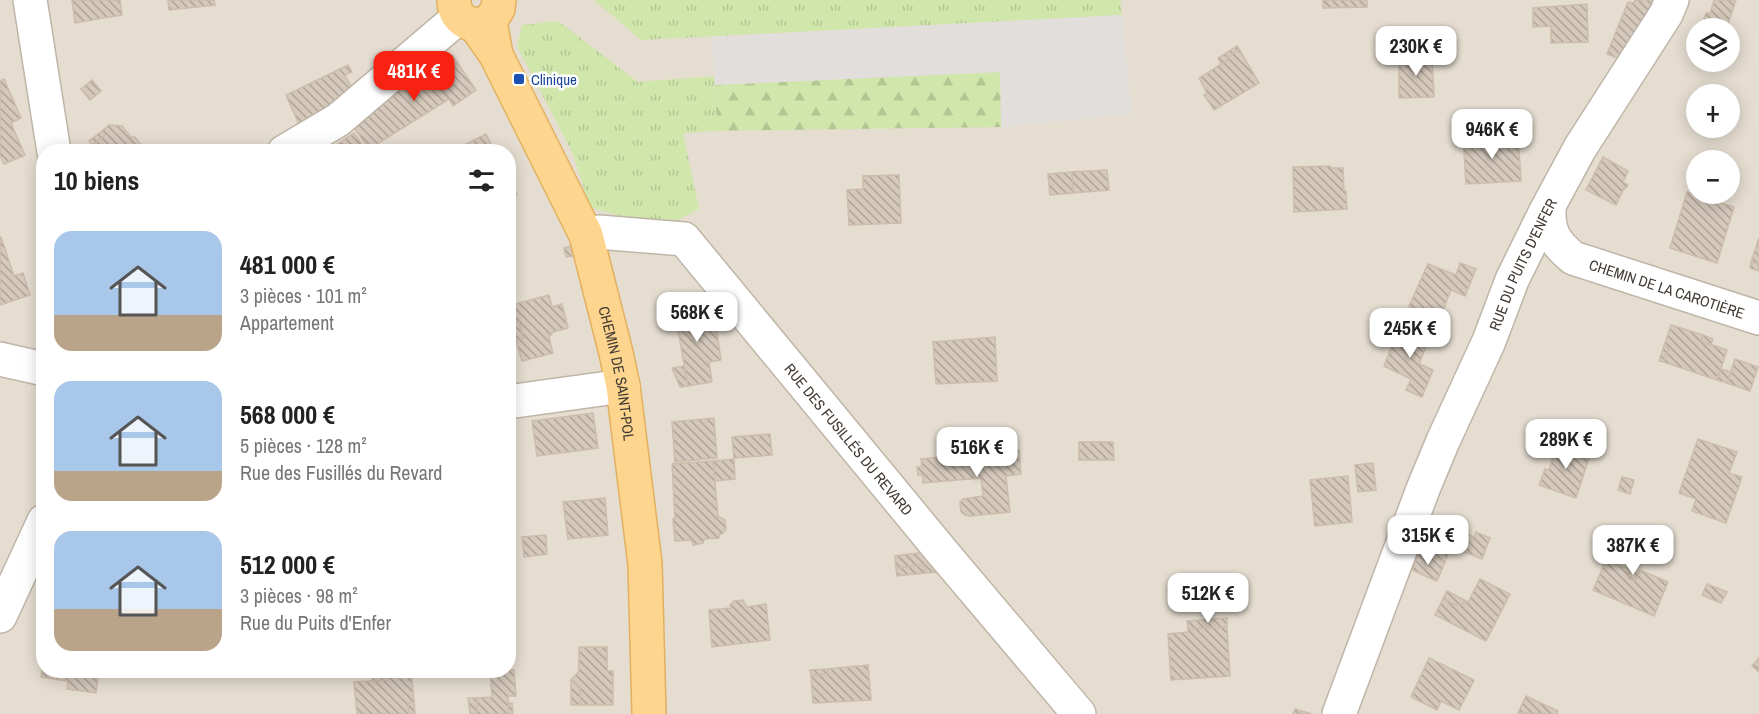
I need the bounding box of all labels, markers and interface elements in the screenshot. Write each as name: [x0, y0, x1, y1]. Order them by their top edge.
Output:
map controls: [1686, 18, 1740, 204]
button: layers: [1686, 18, 1740, 72]
pin: 230K €: [1367, 26, 1465, 77]
text: 230K €: [1390, 32, 1442, 59]
pin: 481K €: [365, 51, 463, 102]
text: 481K €: [388, 57, 440, 84]
place label: Clinique: [531, 69, 577, 90]
marker: Clinique: [512, 72, 526, 86]
button: +: [1686, 84, 1740, 138]
pin: 946K €: [1443, 109, 1541, 160]
text: 946K €: [1466, 115, 1518, 142]
button: −: [1686, 150, 1740, 204]
text: 10 biens: [54, 163, 139, 198]
icon: filters: [465, 164, 498, 197]
street label: RUE DU PUITS D'ENFER: [1483, 194, 1562, 333]
text: 481 000 €: [240, 247, 335, 282]
street label: CHEMIN DE LA CAROTIÈRE: [1587, 253, 1747, 323]
icon: home: [102, 255, 174, 327]
text: 3 pièces · 101 m²: [240, 282, 367, 309]
pin: 568K €: [648, 292, 746, 343]
text: 568K €: [671, 298, 723, 325]
street label: CHEMIN DE SAINT-POL: [594, 304, 640, 442]
pin: 245K €: [1361, 308, 1459, 359]
text: Appartement: [240, 309, 334, 336]
text: 245K €: [1384, 314, 1436, 341]
street label: RUE DES FUSILLÉS DU REVARD: [780, 359, 918, 520]
text: 568 000 €: [240, 397, 335, 432]
icon: home: [102, 405, 174, 477]
pin: 289K €: [1517, 419, 1615, 470]
text: 289K €: [1540, 425, 1592, 452]
pin: 516K €: [928, 427, 1026, 478]
text: 5 pièces · 128 m²: [240, 432, 367, 459]
text: 516K €: [951, 433, 1003, 460]
text: Rue des Fusillés du Revard: [240, 459, 442, 486]
pin: 315K €: [1379, 515, 1477, 566]
text: 315K €: [1402, 521, 1454, 548]
pin: 387K €: [1584, 525, 1682, 576]
text: 387K €: [1607, 531, 1659, 558]
text: 512 000 €: [240, 547, 335, 582]
icon: home: [102, 555, 174, 627]
pin: 512K €: [1159, 573, 1257, 624]
text: 512K €: [1182, 579, 1234, 606]
text: 3 pièces · 98 m²: [240, 582, 358, 609]
text: Rue du Puits d'Enfer: [240, 609, 391, 636]

